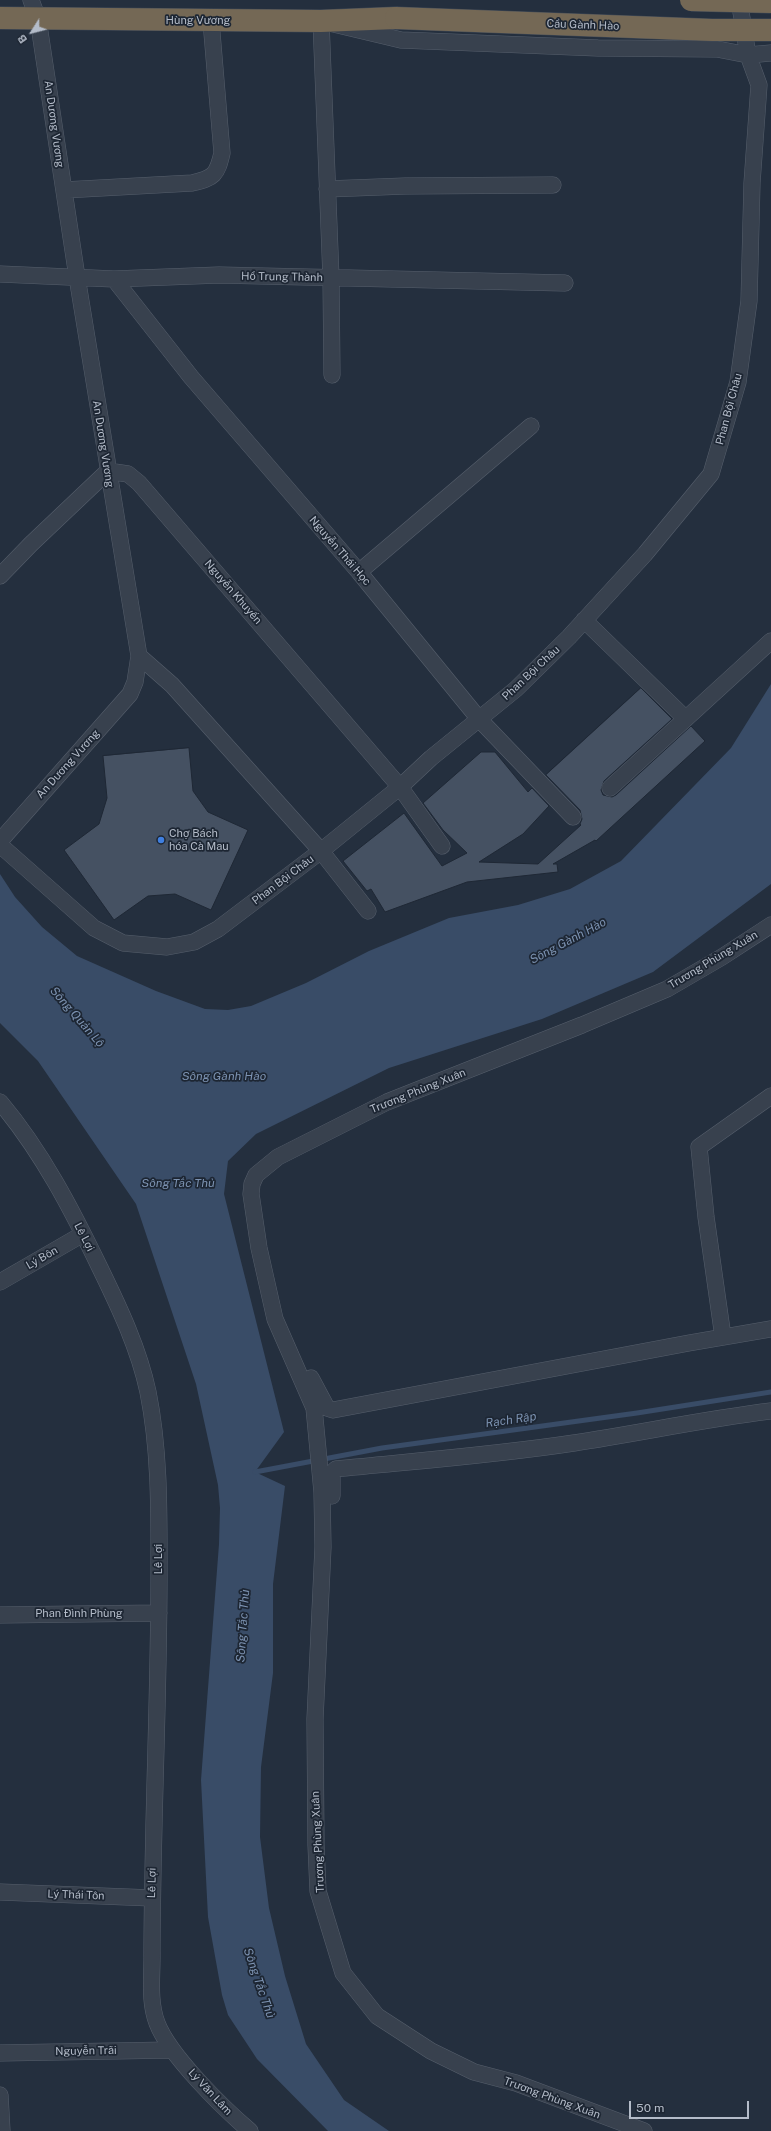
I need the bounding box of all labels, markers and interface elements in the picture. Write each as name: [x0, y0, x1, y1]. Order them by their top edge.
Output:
north arrow: [12, 12, 52, 52]
street label: Hùng Vương: [166, 14, 230, 28]
street label: Cầu Gành Hào: [546, 17, 620, 33]
text: B: [15, 32, 29, 46]
street label: An Dương Vương: [41, 79, 67, 169]
street label: Hồ Trung Thành: [241, 270, 323, 284]
street label: Phan Bội Châu: [713, 372, 745, 446]
street label: An Dương Vương: [90, 399, 116, 489]
street label: Nguyễn Thái Học: [306, 514, 374, 588]
street label: Nguyễn Khuyến: [201, 557, 265, 627]
street label: Phan Bội Châu: [500, 643, 562, 703]
street label: An Dương Vương: [34, 727, 102, 801]
place label: Chợ Bách hóa Cà Mau: [169, 827, 229, 853]
marker: Chợ Bách hóa Cà Mau: [156, 835, 166, 845]
street label: Phan Bội Châu: [250, 853, 316, 907]
water label: Sông Gành Hào: [527, 915, 609, 967]
street label: Trương Phùng Xuân: [666, 928, 760, 992]
water label: Sông Quản Lộ: [47, 984, 107, 1050]
street label: Trương Phùng Xuân: [368, 1066, 468, 1116]
water label: Sông Gành Hào: [182, 1069, 266, 1083]
water label: Sông Tắc Thủ: [141, 1176, 215, 1190]
street label: Lê Lợi: [71, 1220, 97, 1254]
street label: Lý Bôn: [24, 1244, 60, 1272]
water label: Rạch Rập: [485, 1409, 537, 1431]
street label: Lê Lợi: [152, 1544, 166, 1574]
water label: Sông Tắc Thủ: [233, 1589, 253, 1663]
street label: Phan Đình Phùng: [35, 1607, 123, 1621]
street label: Trương Phùng Xuân: [309, 1791, 327, 1893]
street label: Lê Lợi: [145, 1868, 159, 1898]
street label: Lý Thái Tôn: [47, 1887, 105, 1903]
water label: Sông Tắc Thủ: [240, 1946, 278, 2020]
street label: Nguyễn Trãi: [55, 2044, 117, 2058]
street label: Lý Văn Lâm: [185, 2066, 235, 2118]
street label: Trương Phùng Xuân: [502, 2074, 602, 2122]
scale bar: [631, 2093, 751, 2119]
text: 50 m: [636, 2101, 664, 2115]

